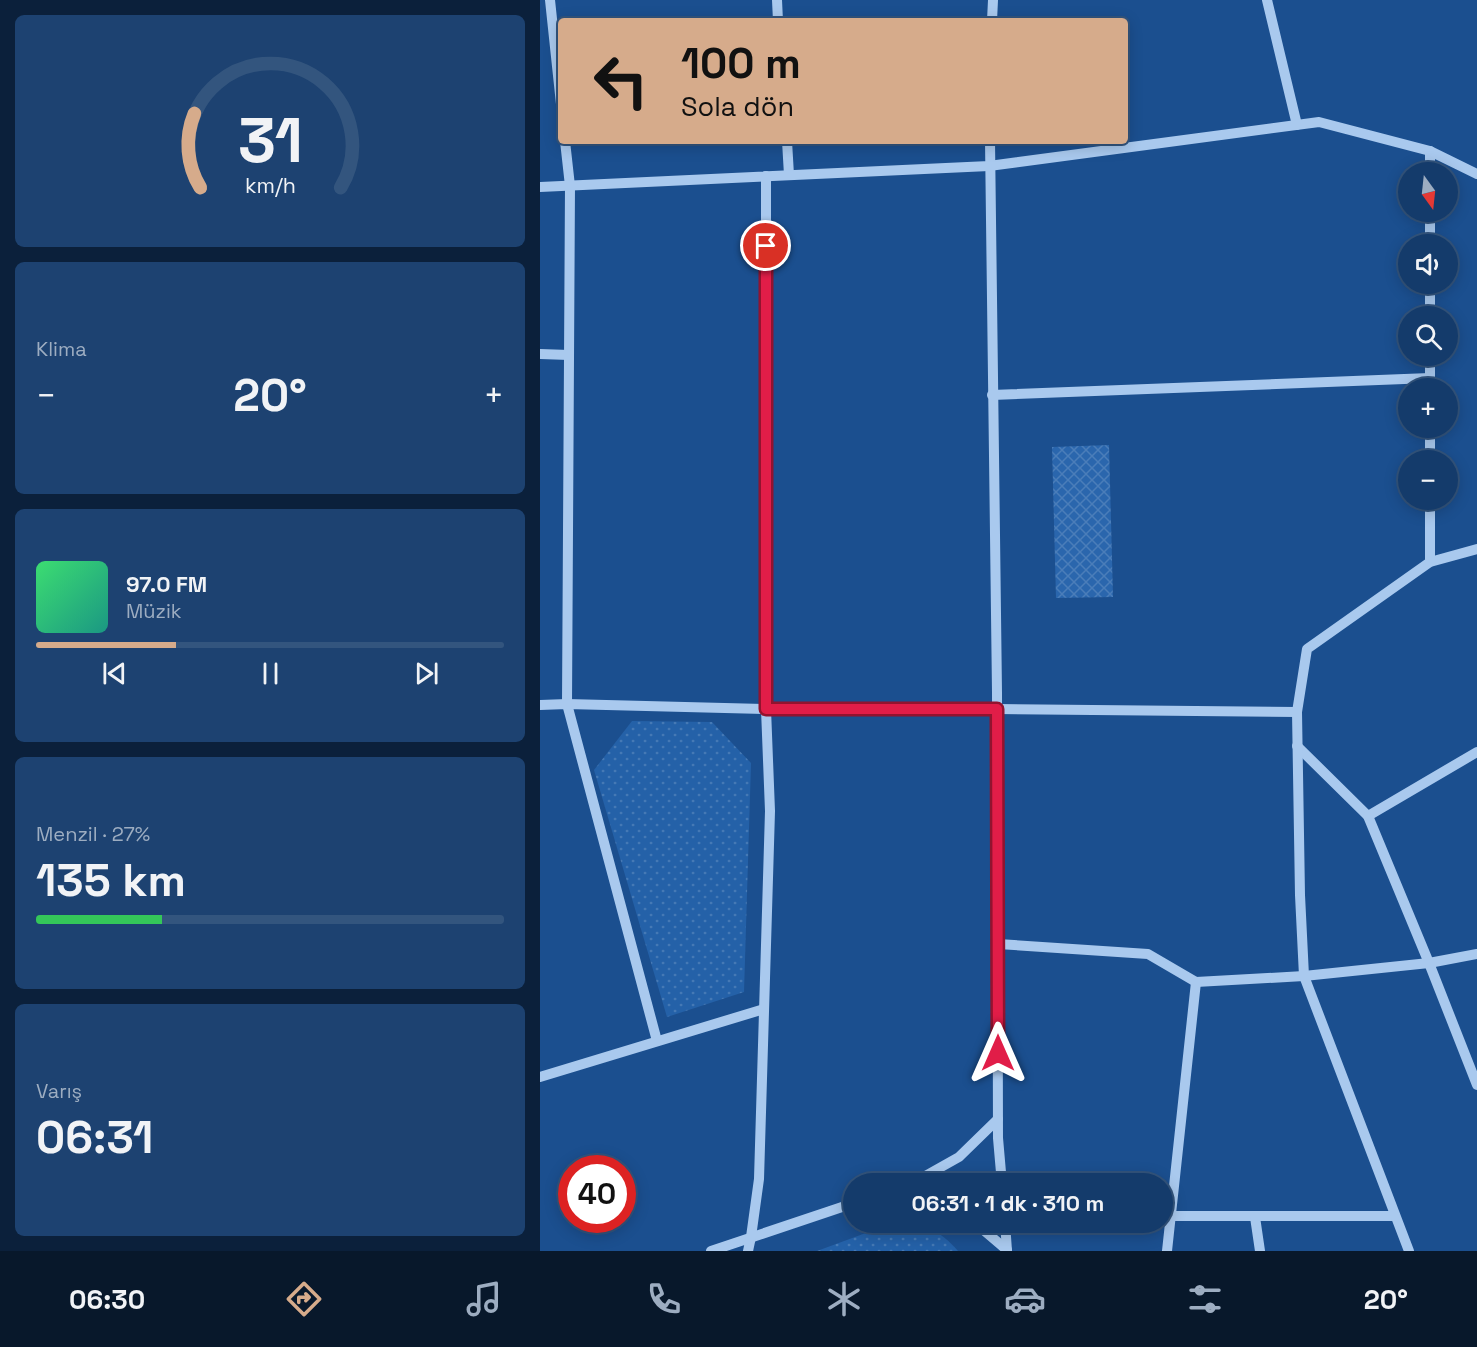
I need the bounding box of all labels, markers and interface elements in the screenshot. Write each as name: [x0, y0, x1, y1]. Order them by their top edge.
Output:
text: 100 m: [681, 37, 801, 90]
icon: left: [582, 42, 660, 120]
text: Sola dön: [681, 89, 794, 124]
text: 31: [237, 101, 303, 180]
north arrow: [1398, 162, 1458, 222]
map controls: [1398, 162, 1458, 510]
text: km/h: [244, 172, 296, 199]
pin: [740, 220, 791, 271]
icon: arrive: [749, 229, 782, 262]
button: sound: [1398, 234, 1458, 294]
button: search: [1398, 306, 1458, 366]
text: Klima: [36, 336, 87, 362]
text: 20°: [233, 367, 307, 424]
text: −: [36, 375, 56, 417]
text: +: [484, 375, 504, 417]
button: +: [1398, 378, 1458, 438]
button: −: [1398, 450, 1458, 510]
text: 97.0 FM: [126, 570, 207, 598]
text: Müzik: [126, 598, 182, 624]
icon: previous: [98, 657, 131, 690]
icon: pause: [254, 657, 287, 690]
icon: next: [410, 657, 443, 690]
text: Menzil · 27%: [36, 821, 150, 847]
text: 135 km: [36, 852, 186, 909]
position arrow: [966, 1021, 1030, 1085]
text: Varış: [36, 1078, 82, 1104]
text: 06:31: [36, 1109, 153, 1166]
speed limit sign: 40: [558, 1155, 636, 1233]
text: 06:31 · 1 dk · 310 m: [912, 1189, 1104, 1217]
icon: directions: [283, 1278, 325, 1320]
icon: music: [463, 1278, 505, 1320]
icon: phone: [643, 1278, 685, 1320]
icon: climate: [823, 1278, 865, 1320]
icon: car: [1004, 1278, 1046, 1320]
icon: filters: [1184, 1278, 1226, 1320]
text: 06:30: [69, 1282, 145, 1317]
text: 20°: [1364, 1282, 1408, 1317]

